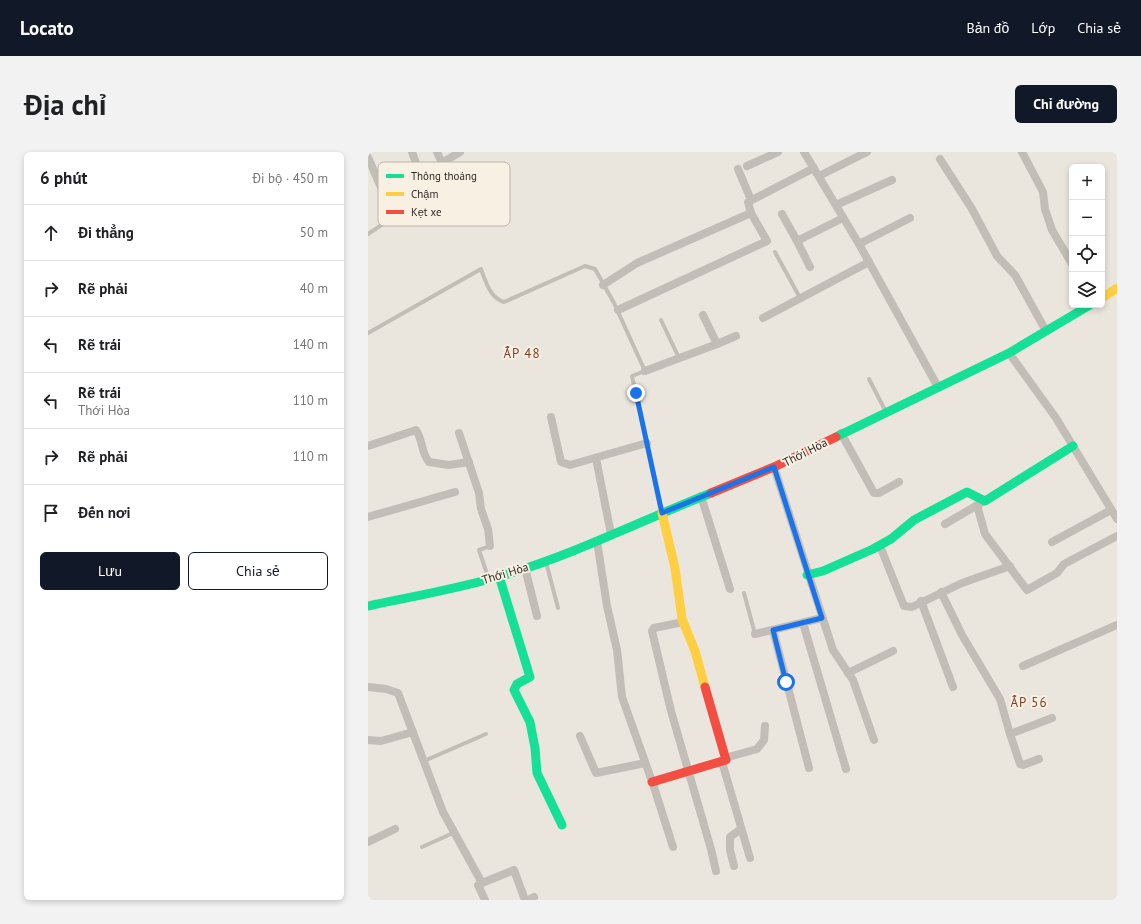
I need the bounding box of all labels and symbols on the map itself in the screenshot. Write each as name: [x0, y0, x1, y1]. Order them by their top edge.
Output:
legend: [378, 162, 510, 226]
text: Thông thoáng: [411, 169, 477, 183]
text: Chậm: [411, 187, 438, 201]
text: Kẹt xe: [411, 205, 442, 219]
district label: ẤP 48: [504, 345, 541, 362]
route end: [627, 384, 645, 402]
street label: Thới Hòa: [780, 434, 830, 470]
street label: Thới Hòa: [480, 559, 530, 587]
route start: [777, 673, 795, 691]
district label: ẤP 56: [1011, 694, 1048, 711]

